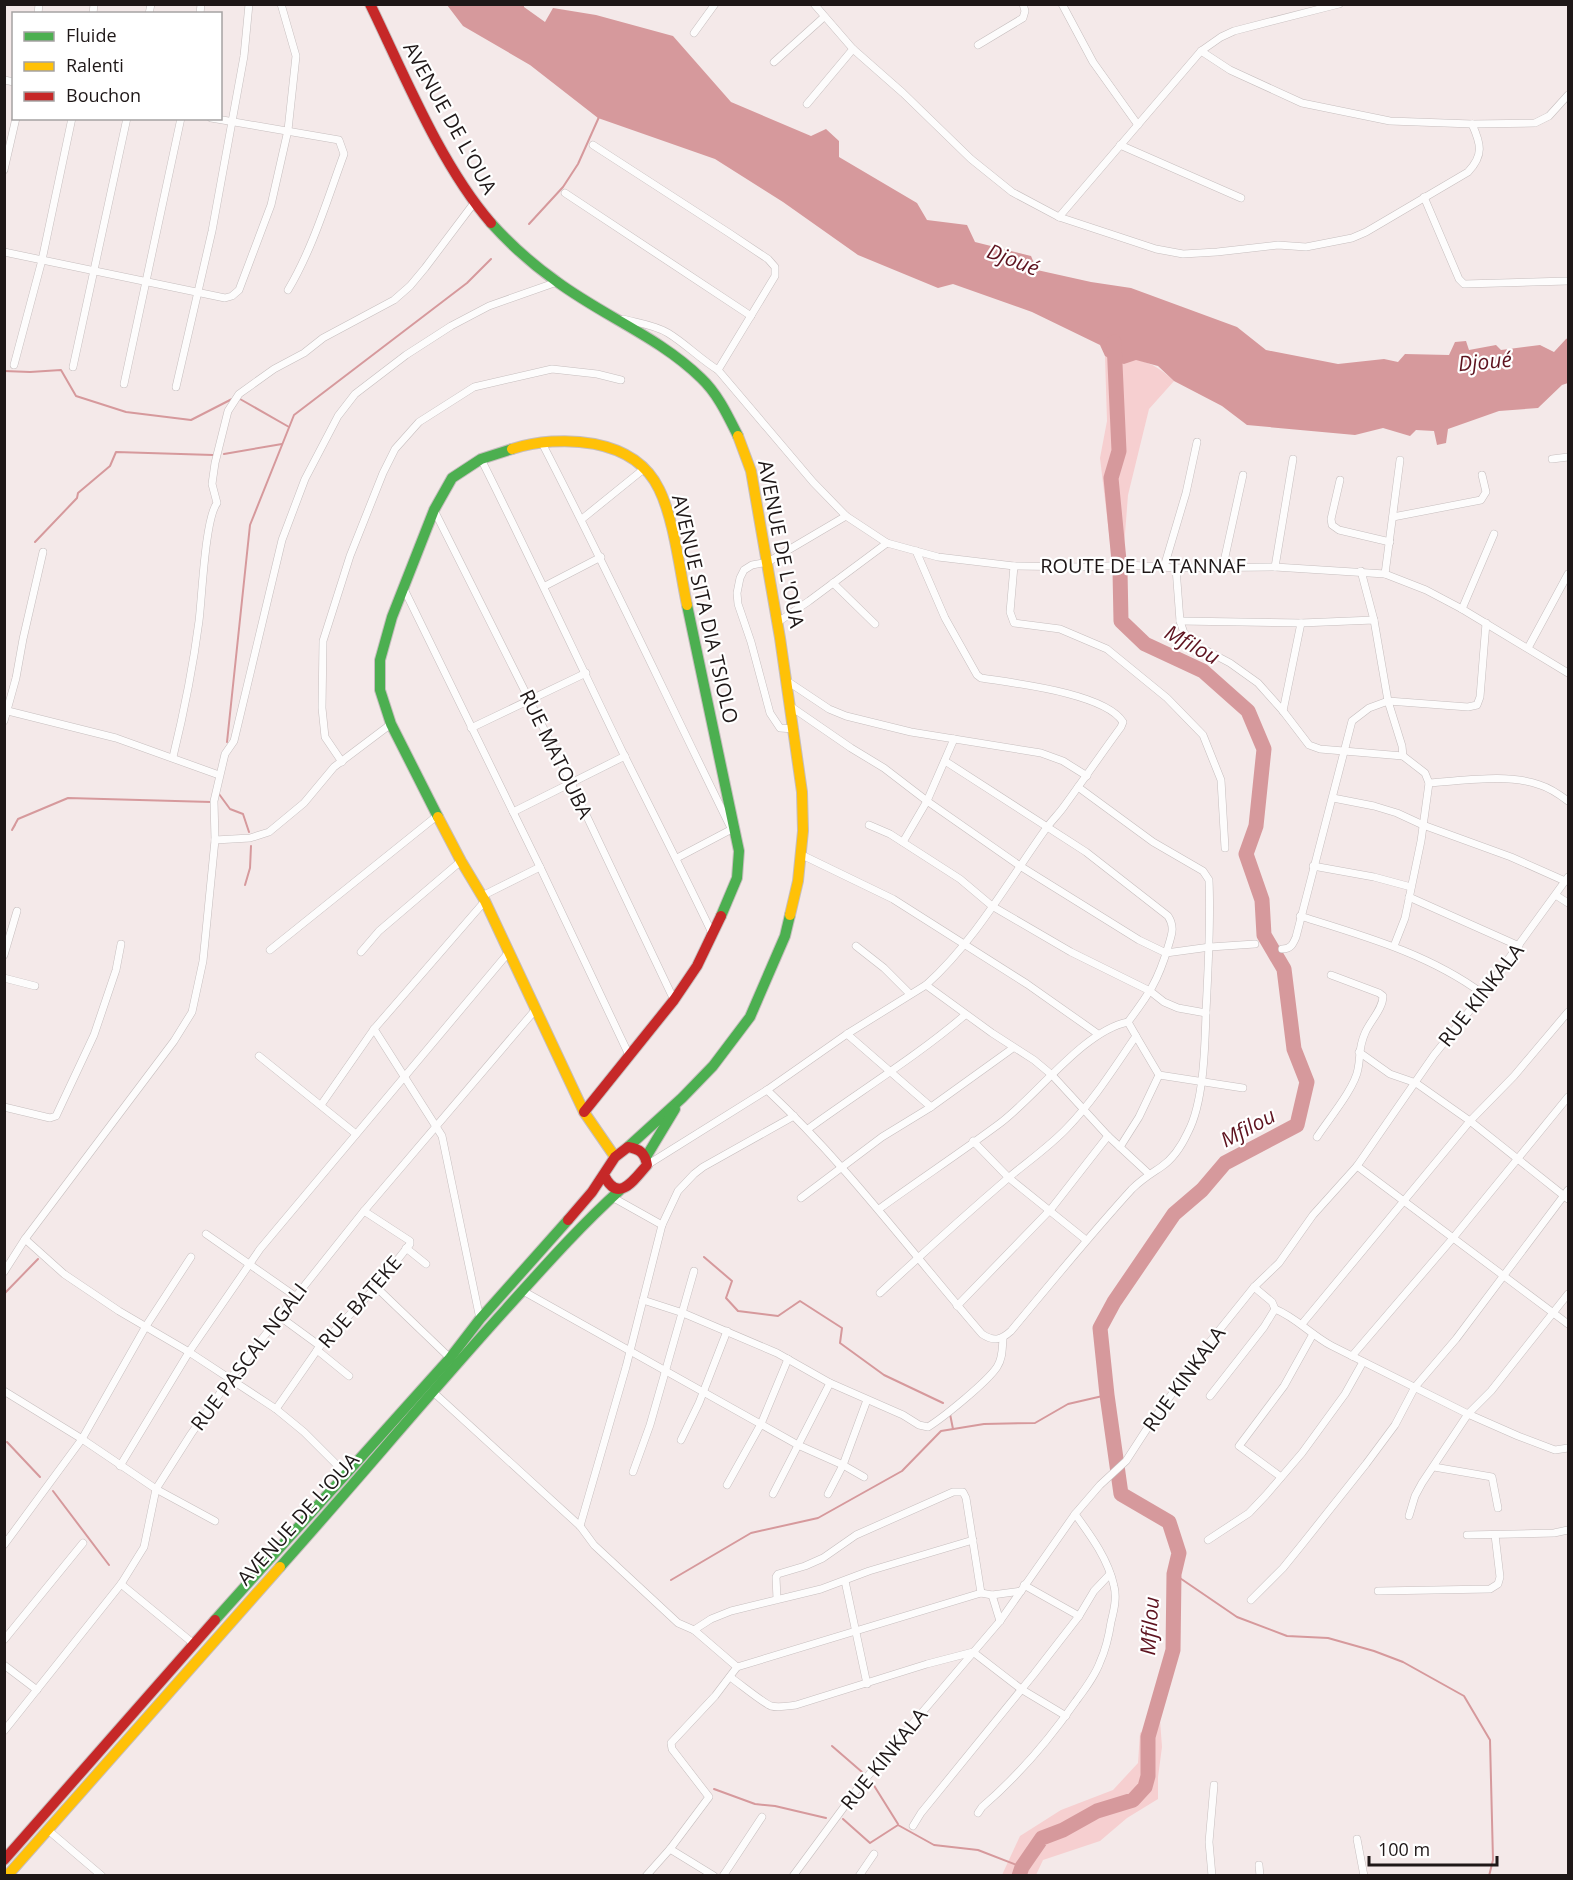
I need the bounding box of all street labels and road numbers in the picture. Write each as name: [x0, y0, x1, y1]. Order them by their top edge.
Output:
street label: AVENUE DE L'OUA: [397, 37, 504, 199]
street label: AVENUE DE L'OUA: [752, 458, 811, 630]
street label: AVENUE SITA DIA TSIOLO: [666, 492, 745, 726]
street label: ROUTE DE LA TANNAF: [1040, 552, 1246, 579]
street label: RUE MATOUBA: [513, 685, 600, 823]
street label: RUE KINKALA: [1432, 937, 1530, 1052]
street label: RUE BATEKE: [312, 1250, 407, 1354]
street label: RUE PASCAL NGALI: [184, 1277, 313, 1436]
street label: RUE KINKALA: [1136, 1320, 1231, 1437]
street label: AVENUE DE L'OUA: [231, 1446, 365, 1591]
street label: RUE KINKALA: [834, 1702, 933, 1815]

